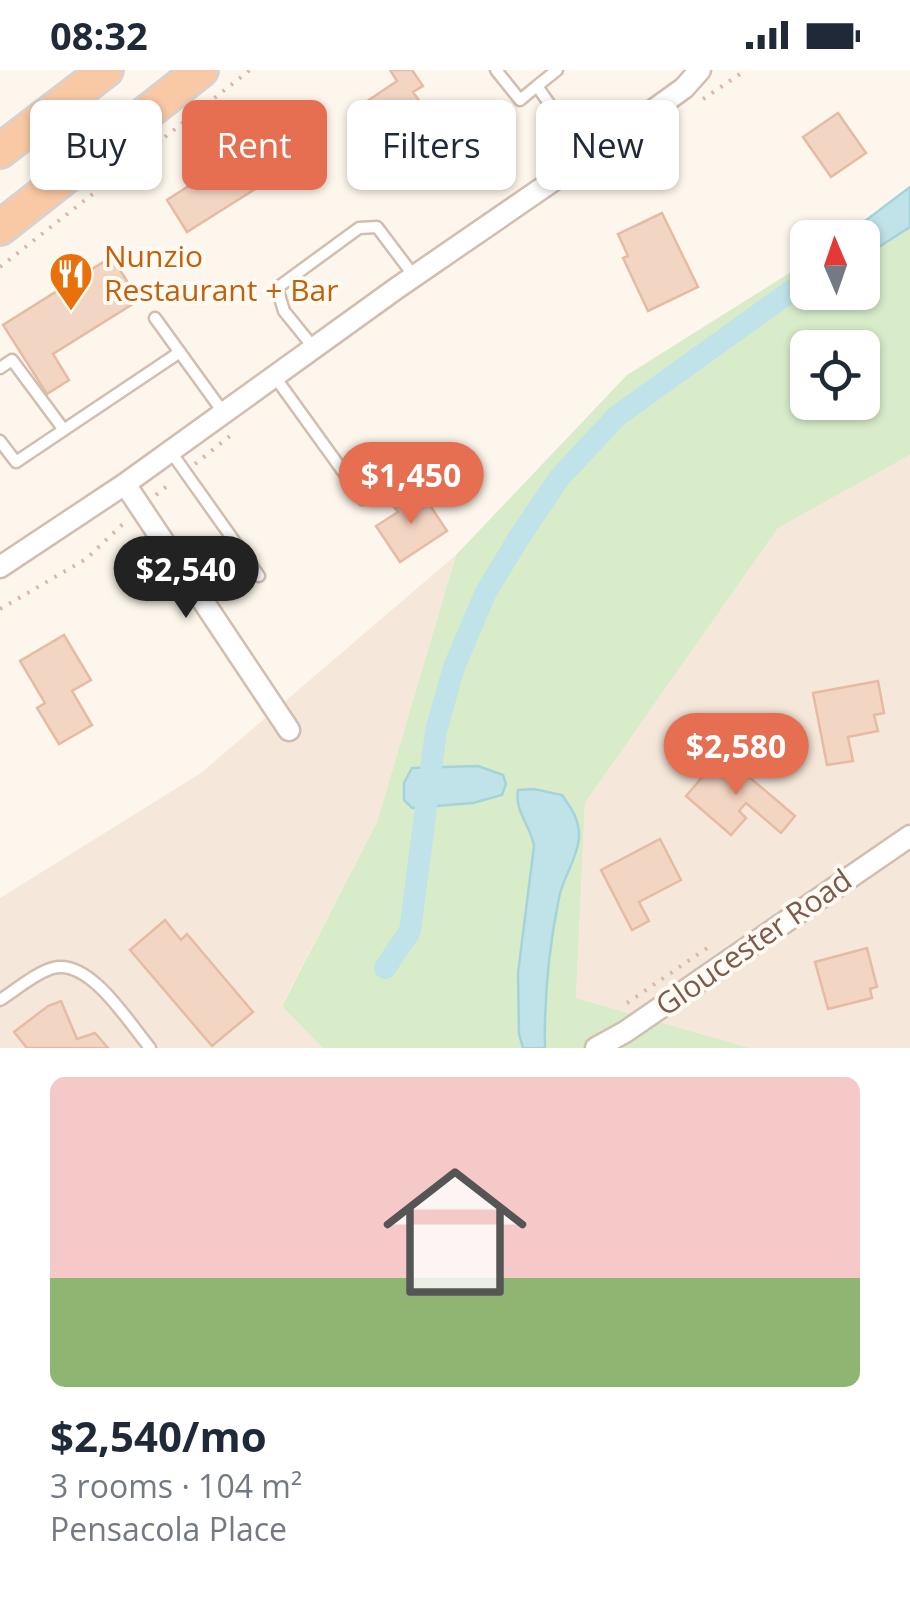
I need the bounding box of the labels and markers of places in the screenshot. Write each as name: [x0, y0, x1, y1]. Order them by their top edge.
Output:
place label: Nunzio Restaurant + Bar: [104, 235, 339, 310]
restaurant icon: Nunzio Restaurant + Bar: [48, 251, 94, 312]
pin: $1,450: [330, 442, 492, 527]
pin: $2,540: [105, 536, 267, 621]
pin: $2,580: [655, 713, 817, 798]

